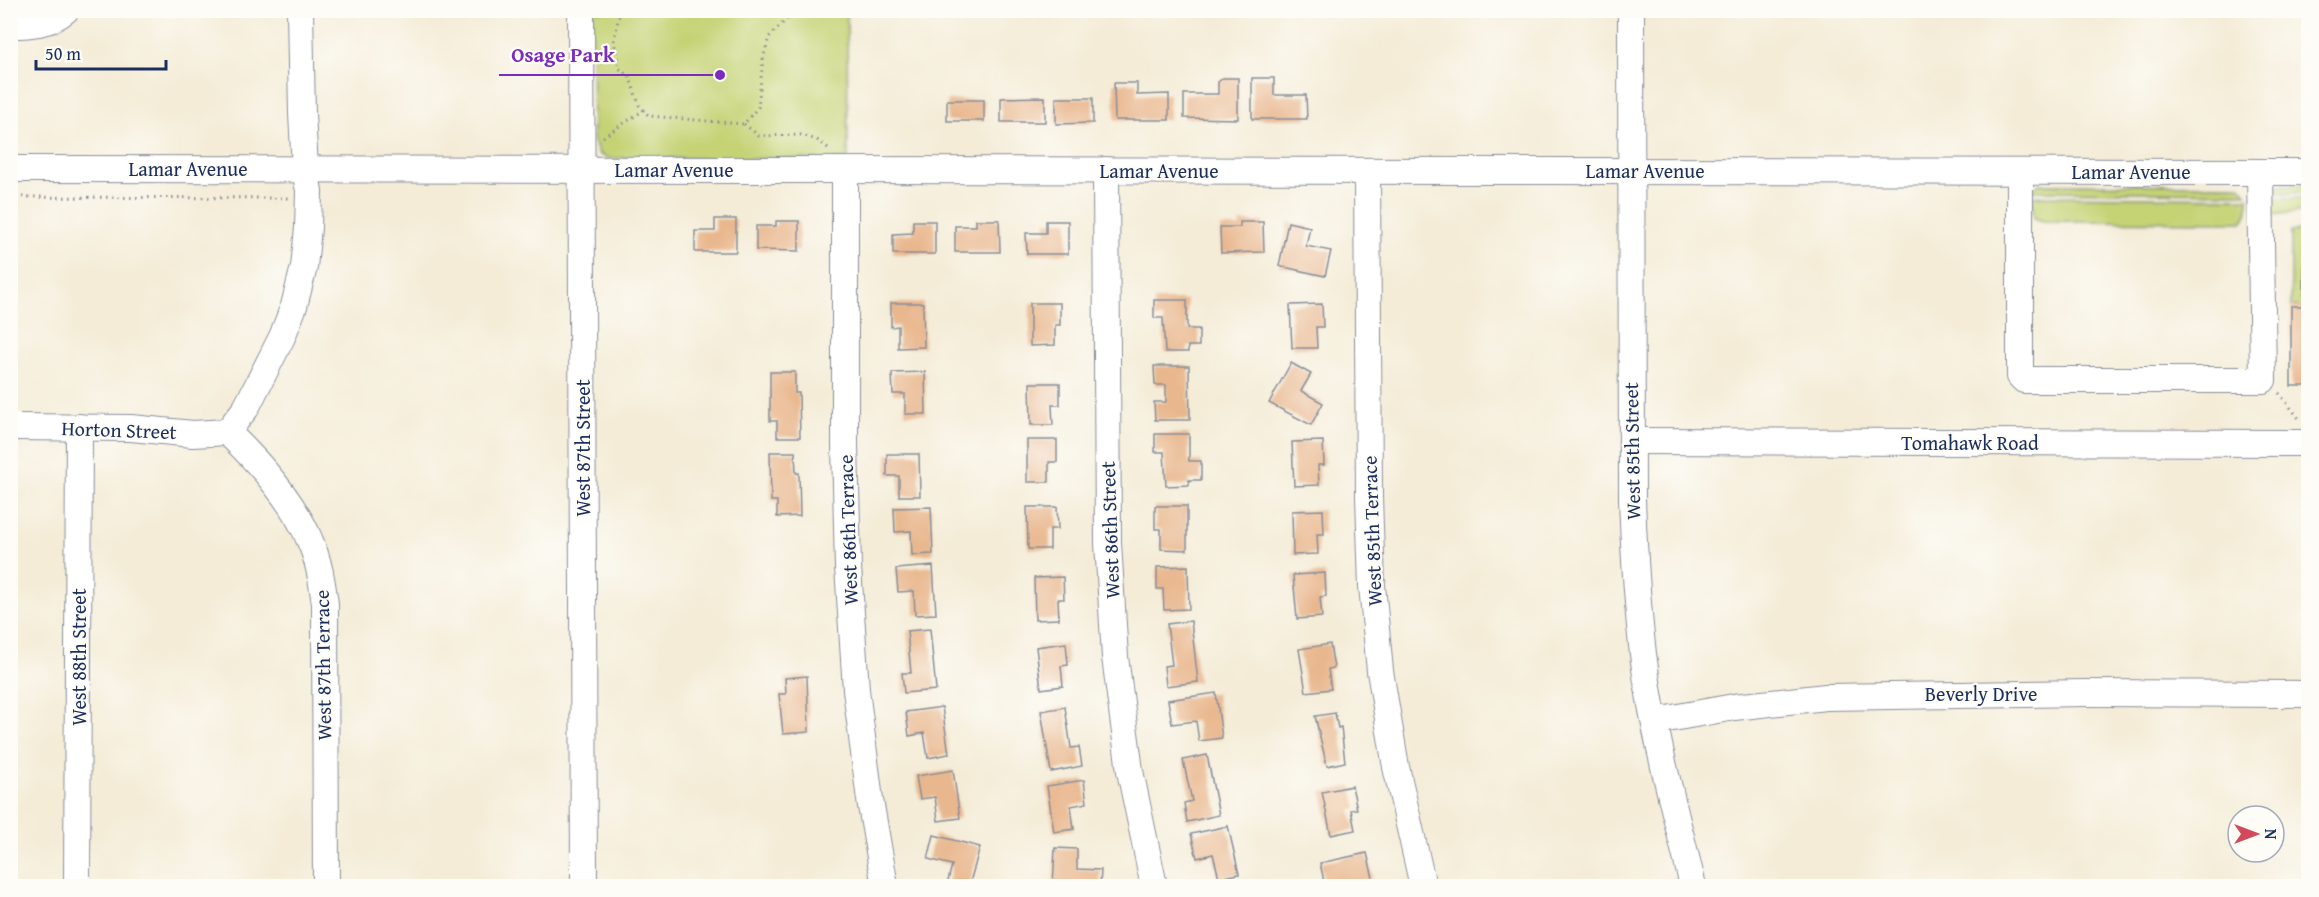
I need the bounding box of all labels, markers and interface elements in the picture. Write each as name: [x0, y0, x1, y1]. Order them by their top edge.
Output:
scale bar: [36, 33, 166, 71]
callout: Osage Park: [499, 36, 627, 75]
text: Osage Park: [511, 39, 616, 70]
text: 50 m: [45, 40, 81, 67]
street label: Lamar Avenue: [128, 154, 248, 183]
street label: Lamar Avenue: [614, 155, 734, 184]
street label: Lamar Avenue: [1099, 156, 1219, 185]
street label: Lamar Avenue: [1585, 156, 1705, 185]
street label: Lamar Avenue: [2071, 157, 2191, 186]
street label: West 87th Street: [568, 379, 597, 517]
street label: West 85th Street: [1616, 382, 1647, 520]
street label: Horton Street: [61, 413, 177, 446]
street label: Tomahawk Road: [1901, 428, 2039, 457]
street label: West 86th Terrace: [830, 454, 865, 606]
street label: West 85th Terrace: [1354, 455, 1389, 607]
street label: West 86th Street: [1093, 461, 1126, 599]
street label: West 88th Street: [64, 588, 93, 726]
street label: West 87th Terrace: [307, 589, 338, 741]
street label: Beverly Drive: [1925, 679, 2037, 708]
north arrow: [2226, 804, 2286, 864]
text: N: [2259, 829, 2283, 840]

